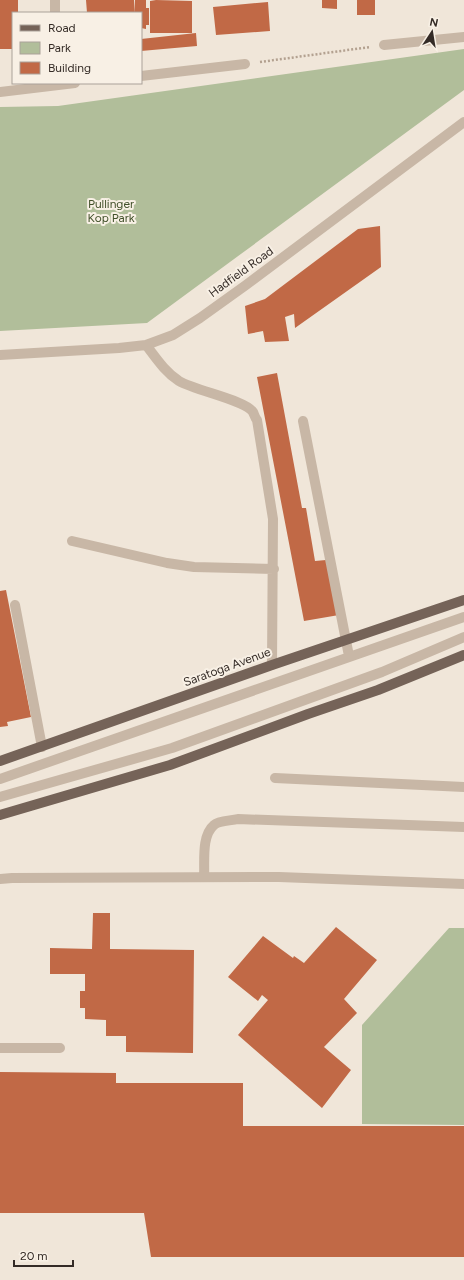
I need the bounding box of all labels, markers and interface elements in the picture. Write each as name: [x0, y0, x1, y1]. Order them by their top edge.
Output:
legend: [12, 12, 142, 84]
north arrow: [412, 12, 452, 52]
text: N: [428, 15, 439, 30]
text: Road: [48, 21, 76, 35]
text: Park: [48, 41, 71, 55]
text: Building: [48, 61, 91, 75]
park label: Pullinger Kop Park: [87, 197, 135, 225]
street label: Hadfield Road: [206, 244, 276, 300]
street label: Saratoga Avenue: [181, 645, 273, 689]
scale bar: [14, 1242, 73, 1268]
text: 20 m: [20, 1249, 48, 1263]

